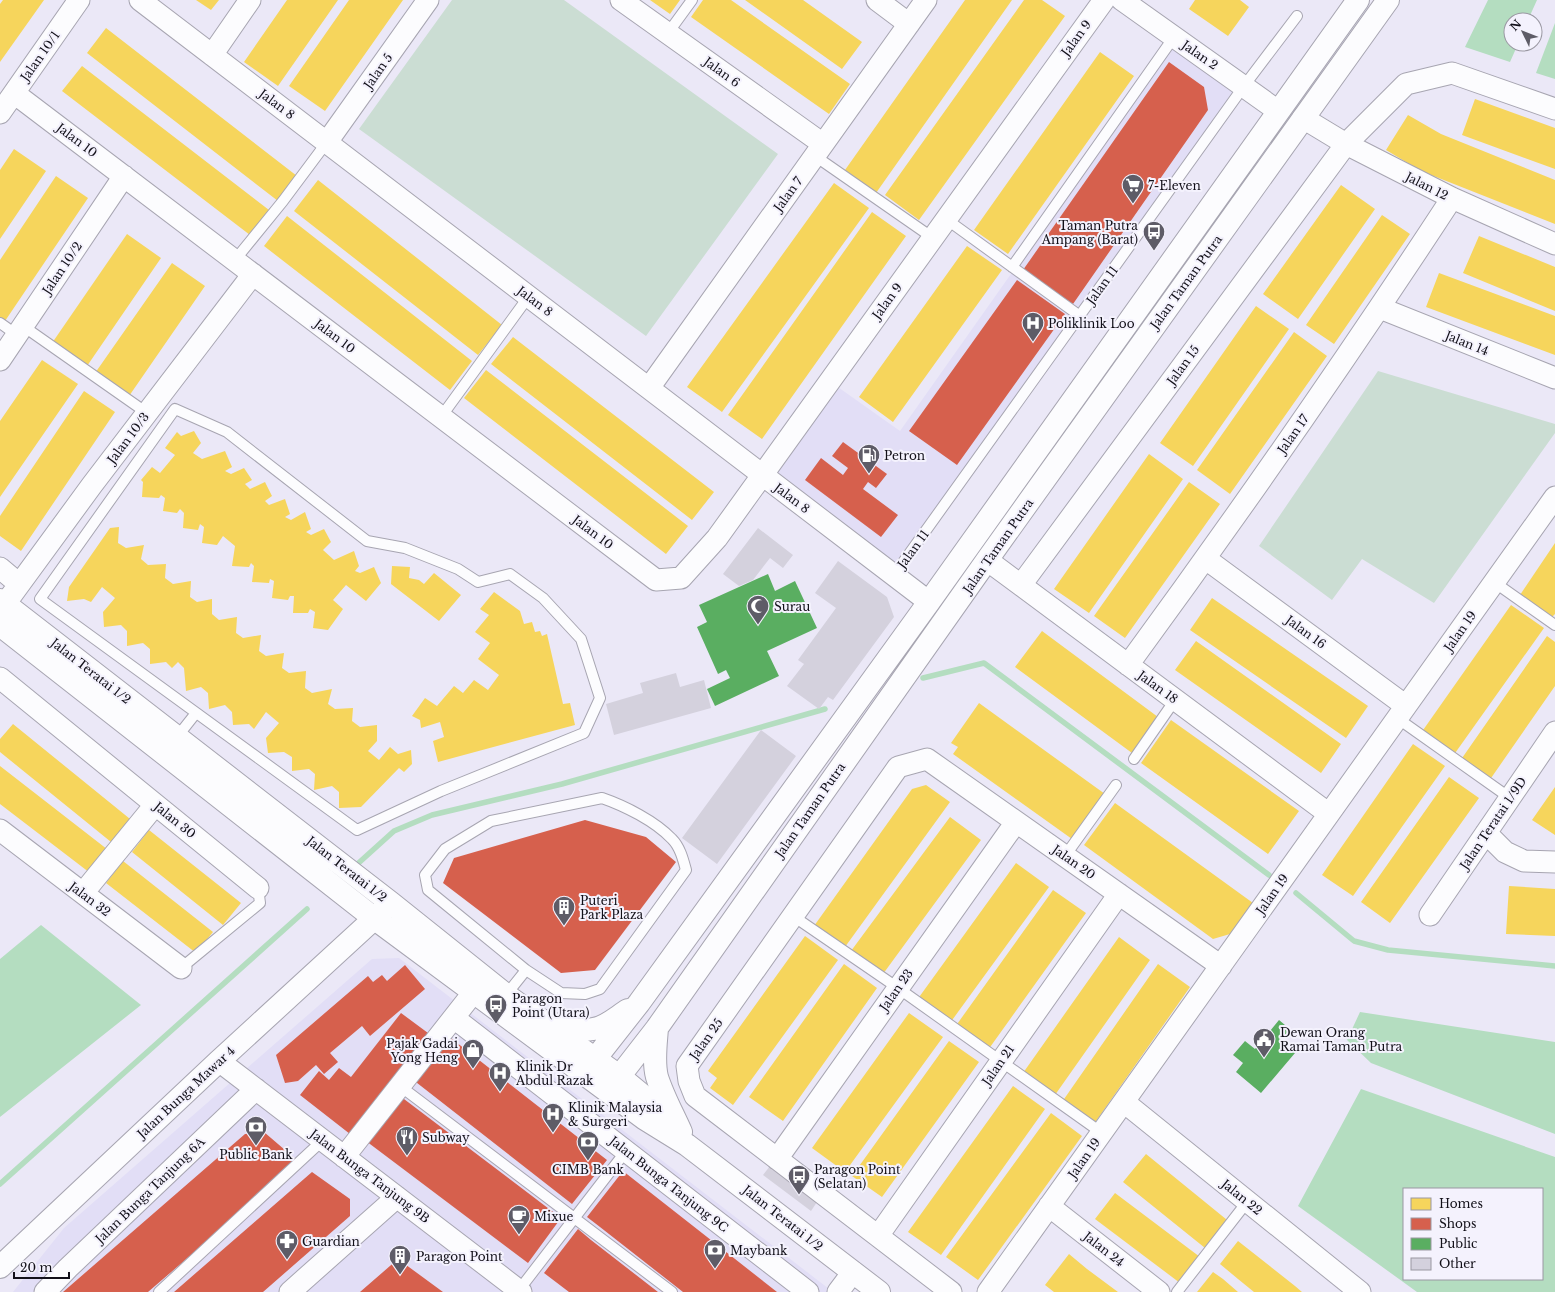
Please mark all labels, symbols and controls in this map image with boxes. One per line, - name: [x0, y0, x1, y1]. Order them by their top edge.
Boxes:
- north arrow: [1503, 12, 1543, 52]
- text: N: [1507, 16, 1525, 34]
- street label: Jalan 9: [1057, 17, 1094, 61]
- street label: Jalan 10/1: [16, 28, 63, 86]
- street label: Jalan 2: [1177, 36, 1221, 73]
- street label: Jalan 5: [359, 50, 396, 93]
- street label: Jalan 6: [699, 53, 743, 90]
- street label: Jalan 8: [255, 85, 298, 122]
- street label: Jalan 10: [52, 119, 100, 160]
- street label: Jalan 12: [1401, 168, 1451, 203]
- supermarket icon: 7-Eleven: [1120, 172, 1146, 205]
- street label: Jalan 7: [769, 173, 806, 216]
- place label: 7-Eleven: [1148, 178, 1201, 193]
- place label: Taman Putra Ampang (Barat): [1041, 218, 1138, 247]
- bus stop icon: Taman Putra Ampang (Barat): [1141, 219, 1167, 252]
- street label: Jalan Taman Putra: [1146, 232, 1225, 333]
- street label: Jalan 10/2: [38, 239, 85, 299]
- street label: Jalan 11: [1082, 263, 1121, 309]
- street label: Jalan 9: [868, 280, 905, 324]
- street label: Jalan 8: [513, 282, 556, 319]
- hospital icon: Poliklinik Loo: [1020, 310, 1046, 343]
- street label: Jalan 10: [310, 315, 358, 356]
- place label: Poliklinik Loo: [1048, 316, 1135, 331]
- street label: Jalan 14: [1441, 327, 1491, 358]
- street label: Jalan 15: [1162, 342, 1203, 389]
- street label: Jalan 10/3: [103, 409, 152, 468]
- street label: Jalan 17: [1273, 411, 1312, 458]
- fuel station icon: Petron: [856, 442, 882, 475]
- place label: Petron: [884, 448, 925, 463]
- street label: Jalan 8: [770, 479, 813, 516]
- street label: Jalan Taman Putra: [958, 495, 1037, 598]
- street label: Jalan 10: [568, 511, 616, 552]
- street label: Jalan 11: [893, 527, 932, 573]
- mosque icon: Surau: [745, 593, 771, 626]
- place label: Surau: [774, 599, 810, 614]
- street label: Jalan 19: [1439, 608, 1479, 656]
- street label: Jalan 16: [1281, 611, 1329, 652]
- street label: Jalan Teratai 1/2: [46, 634, 134, 707]
- street label: Jalan 18: [1133, 666, 1181, 707]
- street label: Jalan Taman Putra: [770, 759, 849, 862]
- street label: Jalan Teratai 1/9D: [1455, 774, 1530, 874]
- street label: Jalan 30: [150, 797, 199, 841]
- street label: Jalan Teratai 1/2: [302, 832, 390, 905]
- street label: Jalan 20: [1048, 841, 1098, 882]
- street label: Jalan 19: [1251, 871, 1291, 919]
- street label: Jalan 32: [65, 877, 114, 919]
- place label: Puteri Park Plaza: [580, 893, 644, 922]
- building icon: Puteri Park Plaza: [551, 894, 577, 927]
- street label: Jalan 23: [875, 966, 916, 1016]
- place label: Paragon Point (Utara): [512, 991, 589, 1020]
- bus stop icon: Paragon Point (Utara): [483, 992, 509, 1025]
- street label: Jalan 25: [685, 1015, 726, 1064]
- place label: Dewan Orang Ramai Taman Putra: [1280, 1025, 1403, 1054]
- public building icon: Dewan Orang Ramai Taman Putra: [1251, 1026, 1277, 1059]
- place label: Pajak Gadai Yong Heng: [386, 1036, 459, 1065]
- shop icon: Pajak Gadai Yong Heng: [460, 1037, 486, 1070]
- street label: Jalan 21: [978, 1042, 1017, 1090]
- street label: Jalan Bunga Mawar 4: [133, 1043, 238, 1142]
- place label: Klinik Dr Abdul Razak: [515, 1059, 594, 1088]
- hospital icon: Klinik Dr Abdul Razak: [487, 1060, 513, 1093]
- place label: Klinik Malaysia & Surgeri: [568, 1100, 662, 1129]
- hospital icon: Klinik Malaysia & Surgeri: [540, 1101, 566, 1134]
- bank icon: Public Bank: [243, 1114, 269, 1147]
- restaurant icon: Subway: [394, 1124, 420, 1157]
- street label: Jalan Bunga Tanjung 9B: [306, 1125, 433, 1226]
- bank icon: CIMB Bank: [575, 1129, 601, 1162]
- place label: Subway: [422, 1130, 470, 1145]
- street label: Jalan Bunga Tanjung 9C: [605, 1132, 731, 1235]
- street label: Jalan Bunga Tanjung 6A: [91, 1133, 208, 1248]
- street label: Jalan 19: [1063, 1135, 1103, 1183]
- place label: Public Bank: [219, 1147, 293, 1162]
- place label: CIMB Bank: [552, 1162, 625, 1177]
- place label: Paragon Point (Selatan): [814, 1162, 901, 1191]
- bus stop icon: Paragon Point (Selatan): [786, 1163, 812, 1196]
- street label: Jalan 22: [1217, 1175, 1265, 1218]
- street label: Jalan Teratai 1/2: [738, 1181, 826, 1254]
- legend: [1403, 1188, 1543, 1280]
- text: Homes: [1439, 1196, 1483, 1211]
- cafe icon: Mixue: [506, 1203, 532, 1236]
- place label: Mixue: [534, 1209, 574, 1224]
- text: Shops: [1439, 1216, 1476, 1231]
- street label: Jalan 24: [1079, 1227, 1127, 1270]
- pharmacy icon: Guardian: [274, 1228, 300, 1261]
- place label: Guardian: [302, 1234, 360, 1249]
- text: Public: [1439, 1236, 1478, 1251]
- bank icon: Maybank: [702, 1237, 728, 1270]
- building icon: Paragon Point: [387, 1243, 413, 1276]
- place label: Maybank: [730, 1243, 788, 1258]
- place label: Paragon Point: [416, 1249, 503, 1264]
- scale bar: [14, 1254, 69, 1280]
- text: Other: [1439, 1256, 1476, 1271]
- text: 20 m: [20, 1260, 52, 1275]

